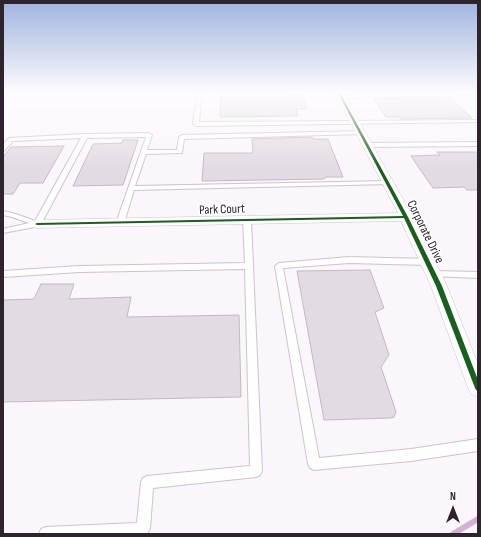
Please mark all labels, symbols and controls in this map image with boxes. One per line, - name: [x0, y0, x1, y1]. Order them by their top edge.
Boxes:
- street label: Corporate Drive: [403, 198, 447, 266]
- street label: Park Court: [199, 201, 245, 219]
- north arrow: [433, 489, 473, 529]
- text: N: [450, 490, 456, 503]

